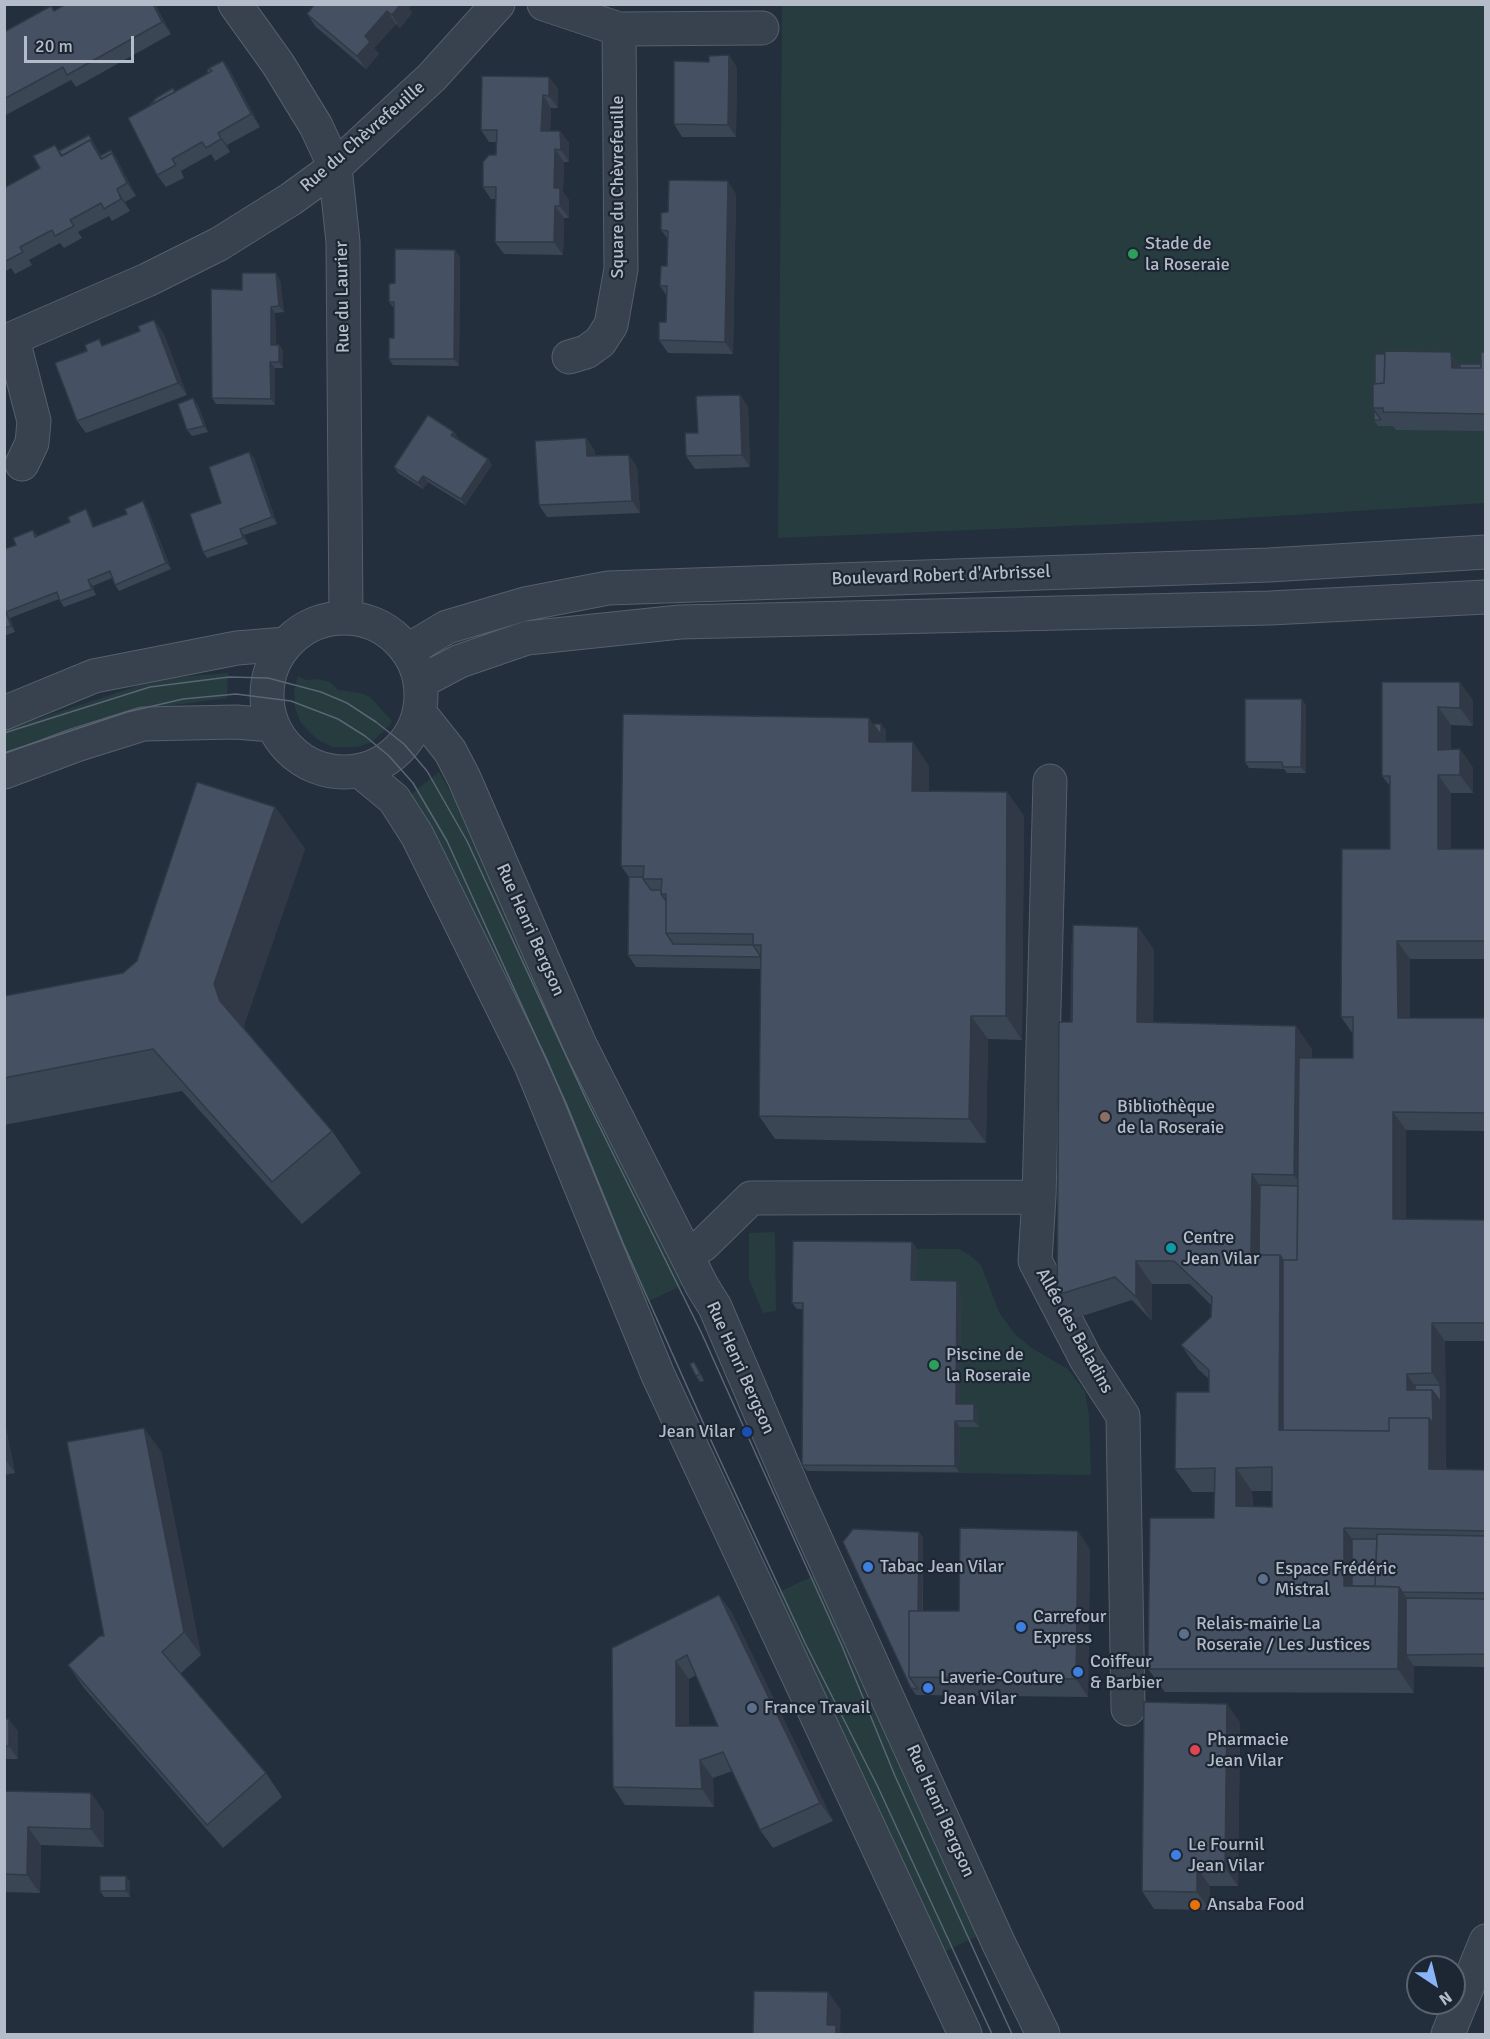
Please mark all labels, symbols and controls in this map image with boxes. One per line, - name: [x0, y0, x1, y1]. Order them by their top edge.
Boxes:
- scale bar: [27, 24, 136, 62]
- text: 20 m: [35, 35, 73, 57]
- street label: Rue du Chèvrefeuille: [296, 77, 430, 197]
- street label: Square du Chèvrefeuille: [607, 96, 629, 278]
- place label: Stade de la Roseraie: [1145, 233, 1230, 276]
- street label: Rue du Laurier: [331, 241, 355, 353]
- marker: Stade de la Roseraie: [1126, 247, 1140, 261]
- street label: Boulevard Robert d'Arbrissel: [831, 561, 1051, 591]
- street label: Rue Henri Bergson: [491, 860, 569, 1000]
- place label: Bibliothèque de la Roseraie: [1117, 1096, 1224, 1138]
- marker: Bibliothèque de la Roseraie: [1098, 1110, 1112, 1124]
- place label: Centre Jean Vilar: [1183, 1227, 1259, 1270]
- marker: Centre Jean Vilar: [1164, 1241, 1178, 1255]
- street label: Allée des Baladins: [1031, 1265, 1117, 1397]
- street label: Rue Henri Bergson: [701, 1298, 779, 1438]
- place label: Piscine de la Roseraie: [946, 1344, 1031, 1386]
- marker: Piscine de la Roseraie: [927, 1358, 941, 1372]
- place label: Jean Vilar: [659, 1421, 735, 1443]
- marker: Jean Vilar: [740, 1425, 754, 1439]
- place label: Tabac Jean Vilar: [880, 1556, 1004, 1578]
- place label: Espace Frédéric Mistral: [1275, 1558, 1396, 1600]
- marker: Tabac Jean Vilar: [861, 1560, 875, 1574]
- marker: Espace Frédéric Mistral: [1256, 1572, 1270, 1586]
- place label: Carrefour Express: [1033, 1606, 1106, 1648]
- place label: Relais-mairie La Roseraie / Les Justices: [1196, 1613, 1370, 1656]
- marker: Carrefour Express: [1014, 1620, 1028, 1634]
- marker: Relais-mairie La Roseraie / Les Justices: [1177, 1627, 1191, 1641]
- place label: Coiffeur & Barbier: [1090, 1651, 1162, 1694]
- marker: Coiffeur & Barbier: [1071, 1665, 1085, 1679]
- place label: Laverie-Couture Jean Vilar: [940, 1667, 1064, 1710]
- marker: Laverie-Couture Jean Vilar: [921, 1681, 935, 1695]
- place label: France Travail: [764, 1697, 871, 1719]
- marker: France Travail: [745, 1701, 759, 1715]
- place label: Pharmacie Jean Vilar: [1207, 1729, 1289, 1772]
- street label: Rue Henri Bergson: [901, 1741, 979, 1881]
- marker: Pharmacie Jean Vilar: [1188, 1743, 1202, 1757]
- place label: Le Fournil Jean Vilar: [1188, 1834, 1265, 1876]
- marker: Le Fournil Jean Vilar: [1169, 1848, 1183, 1862]
- place label: Ansaba Food: [1207, 1894, 1305, 1916]
- marker: Ansaba Food: [1188, 1898, 1202, 1912]
- north arrow: [1406, 1955, 1466, 2015]
- text: N: [1435, 1987, 1455, 2009]

